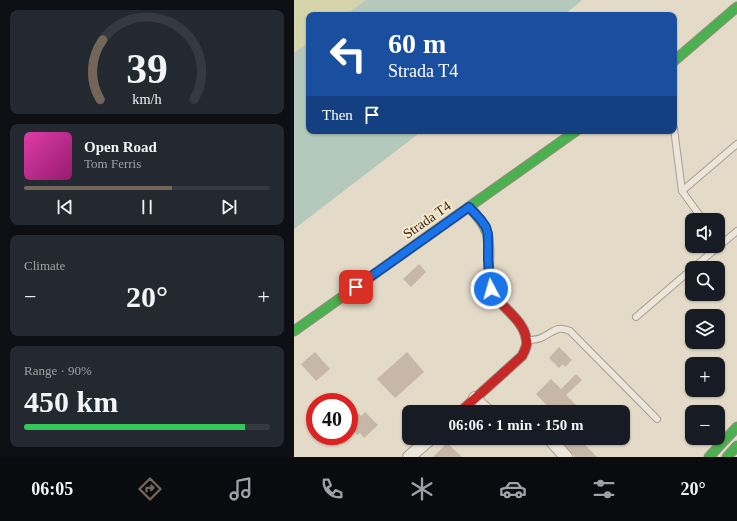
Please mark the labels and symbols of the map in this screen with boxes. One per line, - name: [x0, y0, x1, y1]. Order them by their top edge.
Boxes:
- street label: Strada T4: [400, 198, 454, 242]
- position arrow: [470, 268, 512, 310]
- pin: [339, 270, 373, 304]
- speed limit sign: 40: [306, 393, 358, 445]

